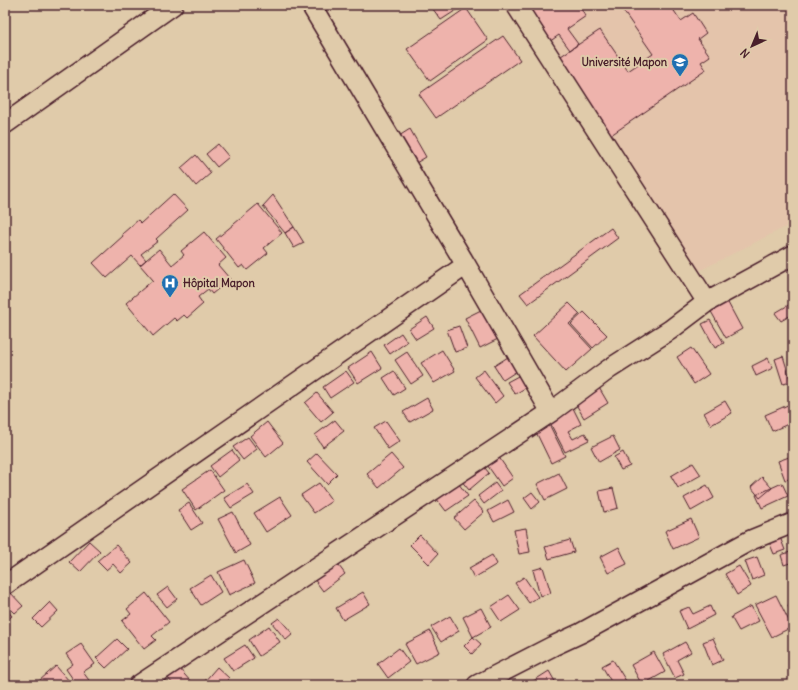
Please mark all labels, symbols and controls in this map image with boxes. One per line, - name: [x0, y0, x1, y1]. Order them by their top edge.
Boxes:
- north arrow: [732, 26, 772, 66]
- text: N: [737, 46, 753, 61]
- school or university icon: Université Mapon: [670, 52, 690, 77]
- place label: Université Mapon: [581, 55, 668, 70]
- hospital icon: Hôpital Mapon: [160, 273, 180, 298]
- place label: Hôpital Mapon: [183, 276, 255, 291]

